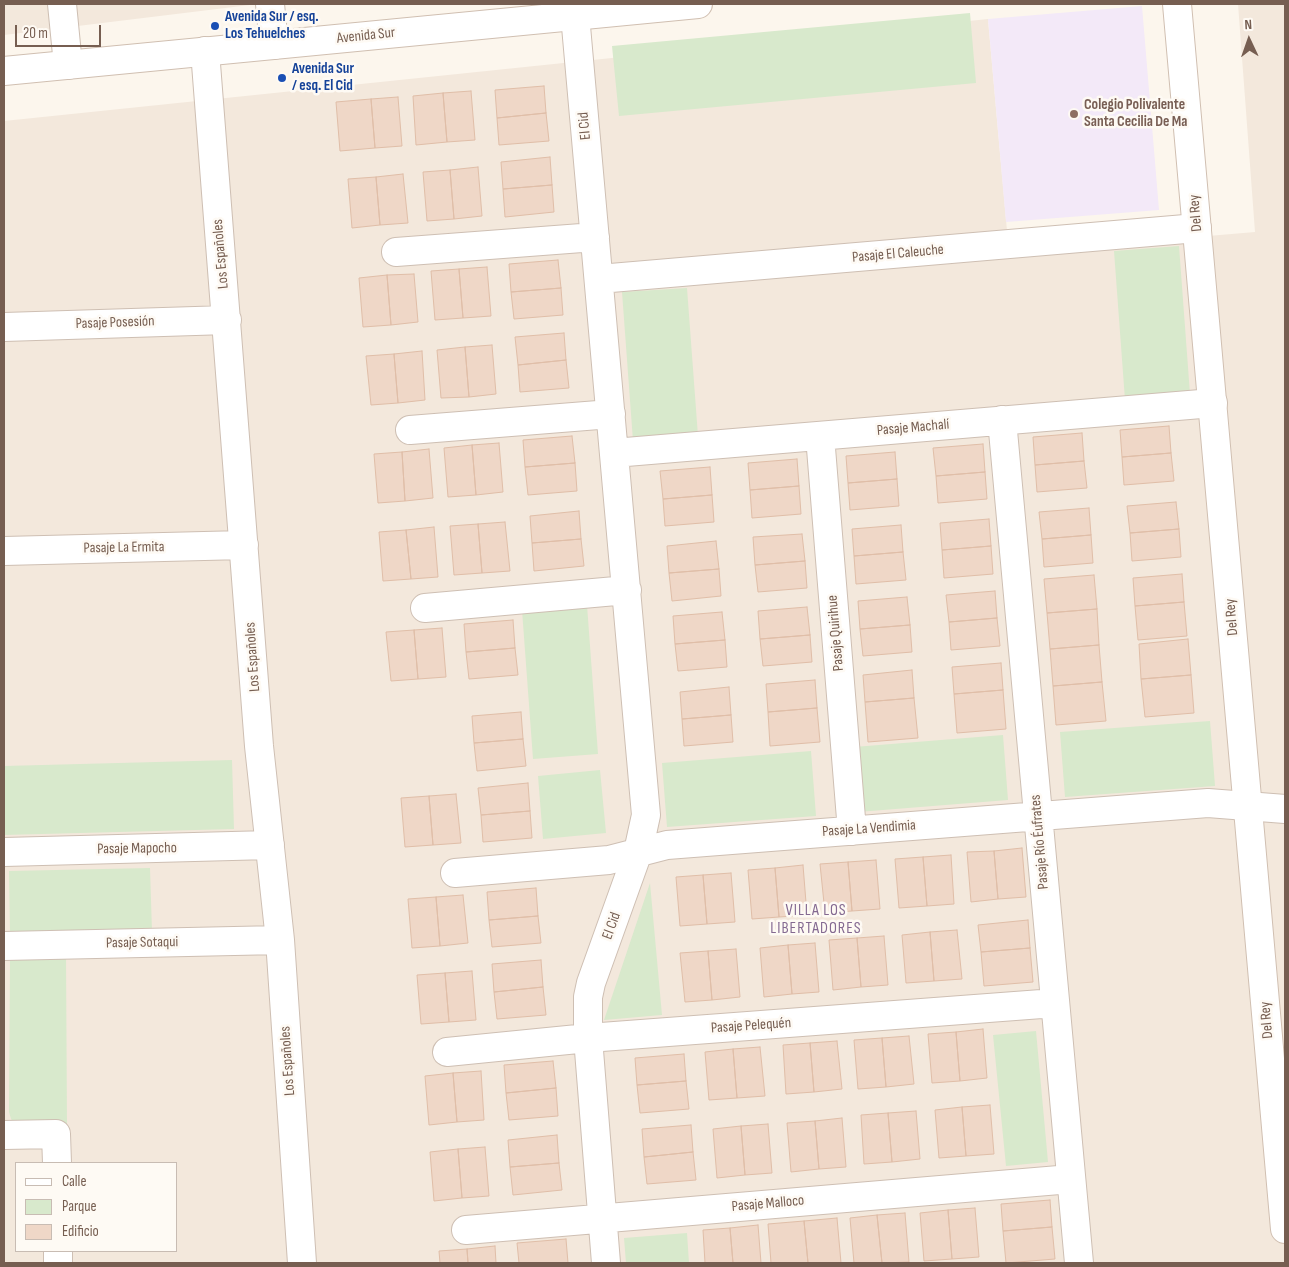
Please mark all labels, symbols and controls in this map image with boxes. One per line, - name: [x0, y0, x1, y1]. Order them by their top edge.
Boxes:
- place label: Avenida Sur / esq. Los Tehuelches: [225, 8, 319, 43]
- scale bar: [18, 15, 104, 47]
- north arrow: [1224, 15, 1274, 65]
- text: N: [1244, 16, 1252, 33]
- marker: Avenida Sur / esq. Los Tehuelches: [209, 20, 221, 32]
- text: 20 m: [23, 24, 48, 43]
- street label: Avenida Sur: [336, 24, 396, 48]
- place label: Avenida Sur / esq. El Cid: [292, 60, 354, 95]
- marker: Avenida Sur / esq. El Cid: [276, 72, 288, 84]
- place label: Colegio Polivalente Santa Cecilia De Ma: [1084, 96, 1187, 131]
- marker: Colegio Polivalente Santa Cecilia De Ma: [1068, 108, 1080, 120]
- street label: El Cid: [575, 111, 595, 141]
- street label: Del Rey: [1185, 194, 1207, 232]
- street label: Los Españoles: [209, 218, 233, 290]
- street label: Pasaje El Caleuche: [851, 241, 945, 267]
- street label: Pasaje Posesión: [75, 313, 155, 333]
- street label: Pasaje Machalí: [876, 416, 950, 440]
- street label: Pasaje La Ermita: [83, 538, 165, 558]
- street label: Pasaje Quirihue: [824, 594, 848, 672]
- street label: Del Rey: [1221, 598, 1243, 636]
- street label: Los Españoles: [242, 622, 264, 692]
- street label: Pasaje Río Éufrates: [1027, 794, 1053, 890]
- street label: Pasaje La Vendimia: [822, 817, 916, 841]
- street label: Pasaje Mapocho: [97, 839, 177, 859]
- district label: VILLA LOS LIBERTADORES: [769, 901, 863, 939]
- street label: El Cid: [599, 910, 625, 942]
- street label: Pasaje Sotaqui: [106, 933, 178, 953]
- street label: Del Rey: [1256, 1001, 1278, 1039]
- street label: Pasaje Pelequén: [710, 1014, 792, 1038]
- street label: Los Españoles: [277, 1026, 299, 1096]
- legend: [15, 1162, 178, 1252]
- text: Calle: [62, 1172, 86, 1191]
- street label: Pasaje Malloco: [731, 1192, 805, 1216]
- text: Parque: [62, 1197, 97, 1216]
- text: Edificio: [62, 1222, 99, 1241]

